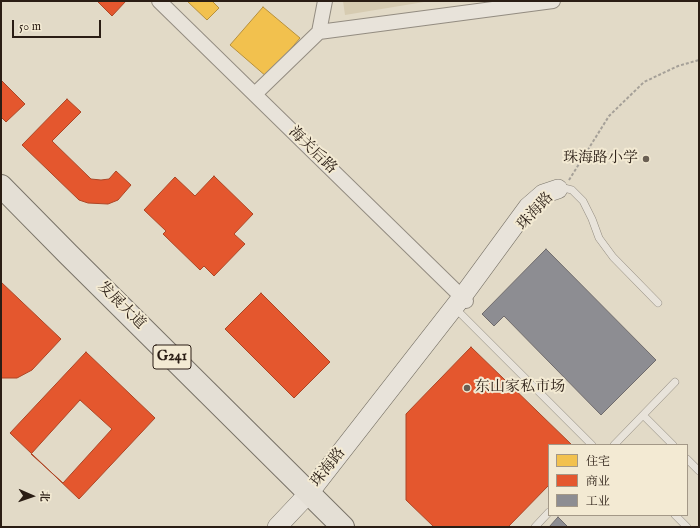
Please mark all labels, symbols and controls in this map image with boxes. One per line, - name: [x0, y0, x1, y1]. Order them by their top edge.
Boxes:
- scale bar: [14, 12, 103, 38]
- text: 50 m: [19, 19, 41, 34]
- street label: 海关后路: [284, 124, 340, 178]
- place label: 珠海路小学: [563, 150, 638, 168]
- marker: 珠海路小学: [641, 154, 651, 164]
- street label: 珠海路: [514, 189, 558, 235]
- street label: 发展大道: [93, 278, 149, 334]
- road number: G241: [153, 345, 191, 369]
- place label: 东山家私市场: [475, 379, 565, 397]
- marker: 东山家私市场: [462, 383, 472, 393]
- legend: [548, 444, 688, 516]
- street label: 珠海路: [308, 445, 350, 491]
- text: 住宅: [586, 454, 610, 469]
- text: 商业: [586, 474, 610, 489]
- north arrow: [12, 476, 52, 516]
- text: 北: [37, 491, 51, 502]
- text: 工业: [586, 494, 610, 509]

